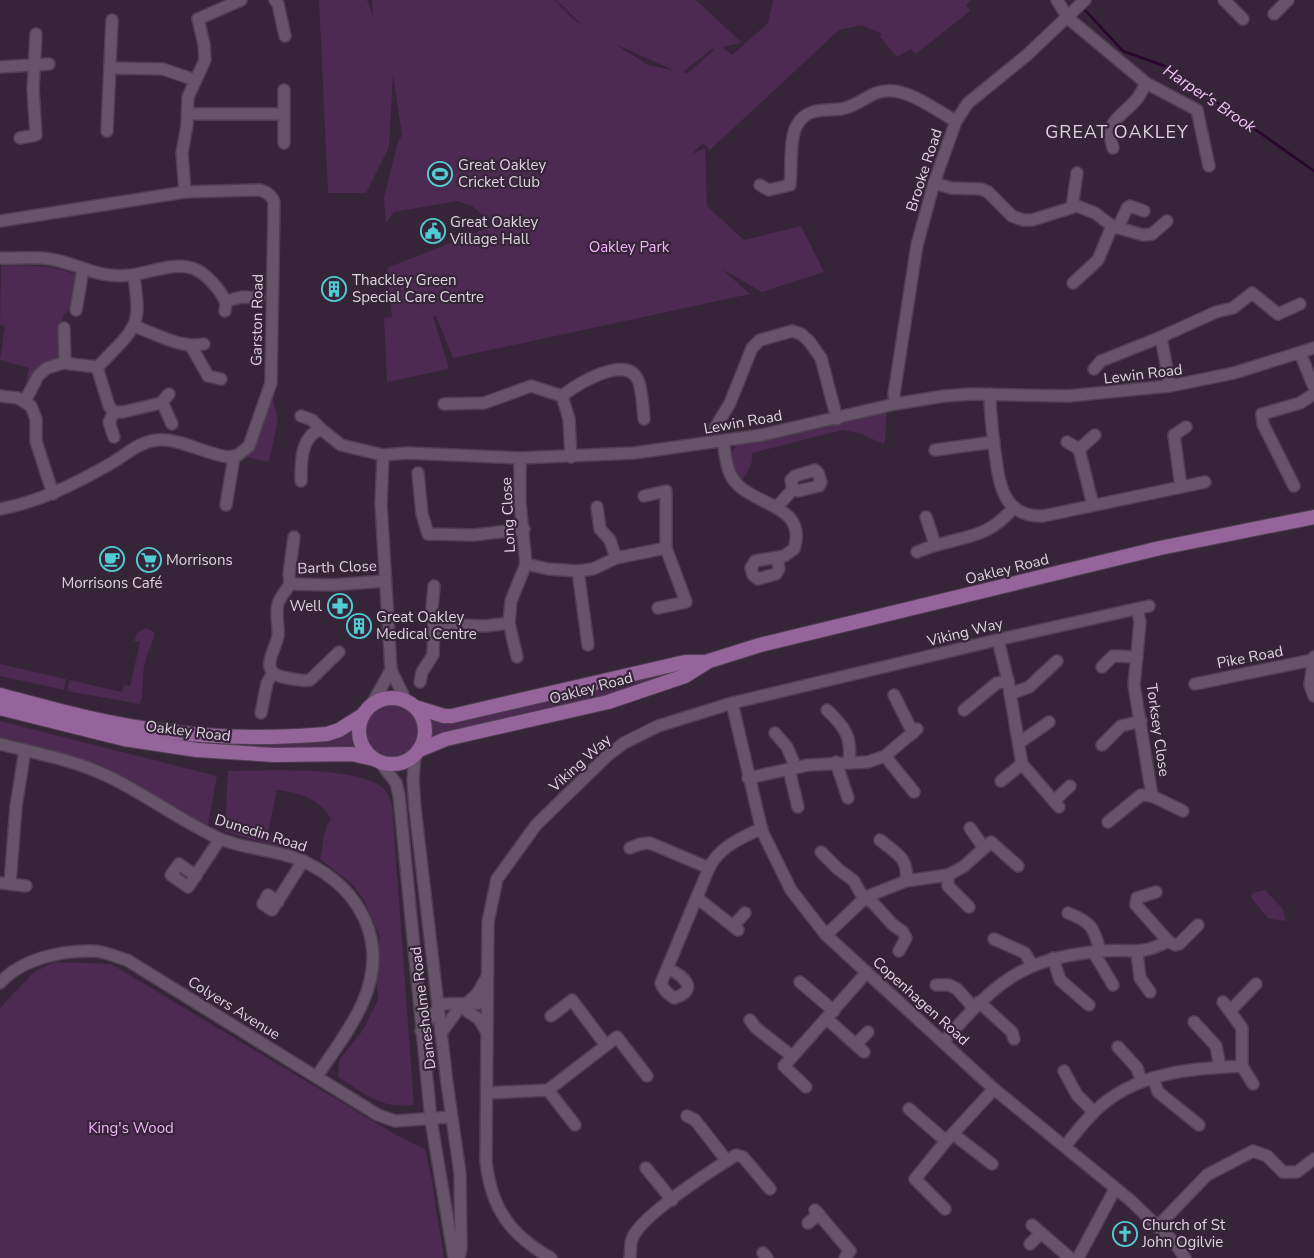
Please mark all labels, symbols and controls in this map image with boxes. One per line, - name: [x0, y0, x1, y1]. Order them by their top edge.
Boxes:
- water label: Harper's Brook: [1159, 60, 1261, 139]
- district label: GREAT OAKLEY: [1045, 120, 1189, 144]
- street label: Brooke Road: [901, 126, 947, 214]
- place label: Great Oakley Cricket Club: [458, 155, 546, 192]
- sports icon: Great Oakley Cricket Club: [427, 161, 453, 187]
- place label: Great Oakley Village Hall: [449, 212, 538, 249]
- public building icon: Great Oakley Village Hall: [420, 218, 446, 244]
- park label: Oakley Park: [589, 237, 670, 257]
- place label: Thackley Green Special Care Centre: [352, 270, 484, 307]
- street label: Garston Road: [246, 274, 268, 366]
- building icon: Thackley Green Special Care Centre: [321, 276, 347, 302]
- street label: Lewin Road: [1102, 359, 1184, 389]
- street label: Lewin Road: [702, 405, 784, 439]
- street label: Long Close: [496, 477, 520, 553]
- cafe icon: Morrisons Café: [99, 546, 125, 572]
- supermarket icon: Morrisons: [136, 547, 162, 573]
- street label: Oakley Road: [963, 549, 1051, 589]
- place label: Morrisons: [166, 550, 233, 570]
- street label: Barth Close: [297, 556, 377, 578]
- place label: Morrisons Café: [61, 573, 163, 593]
- pharmacy icon: Well: [327, 593, 353, 619]
- place label: Well: [290, 596, 323, 616]
- place label: Great Oakley Medical Centre: [376, 607, 477, 644]
- building icon: Great Oakley Medical Centre: [346, 613, 372, 639]
- street label: Viking Way: [924, 613, 1005, 651]
- street label: Pike Road: [1215, 641, 1285, 673]
- street label: Oakley Road: [547, 667, 635, 709]
- street label: Torksey Close: [1142, 682, 1174, 778]
- street label: Oakley Road: [144, 716, 232, 746]
- street label: Viking Way: [544, 730, 616, 797]
- street label: Dunedin Road: [212, 809, 310, 857]
- street label: Danesholme Road: [406, 945, 440, 1071]
- street label: Copenhagen Road: [868, 952, 974, 1050]
- street label: Colyers Avenue: [184, 972, 284, 1044]
- park label: King's Wood: [88, 1118, 174, 1138]
- place label: Church of St John Ogilvie: [1141, 1215, 1226, 1252]
- church icon: Church of St John Ogilvie: [1112, 1221, 1138, 1247]

